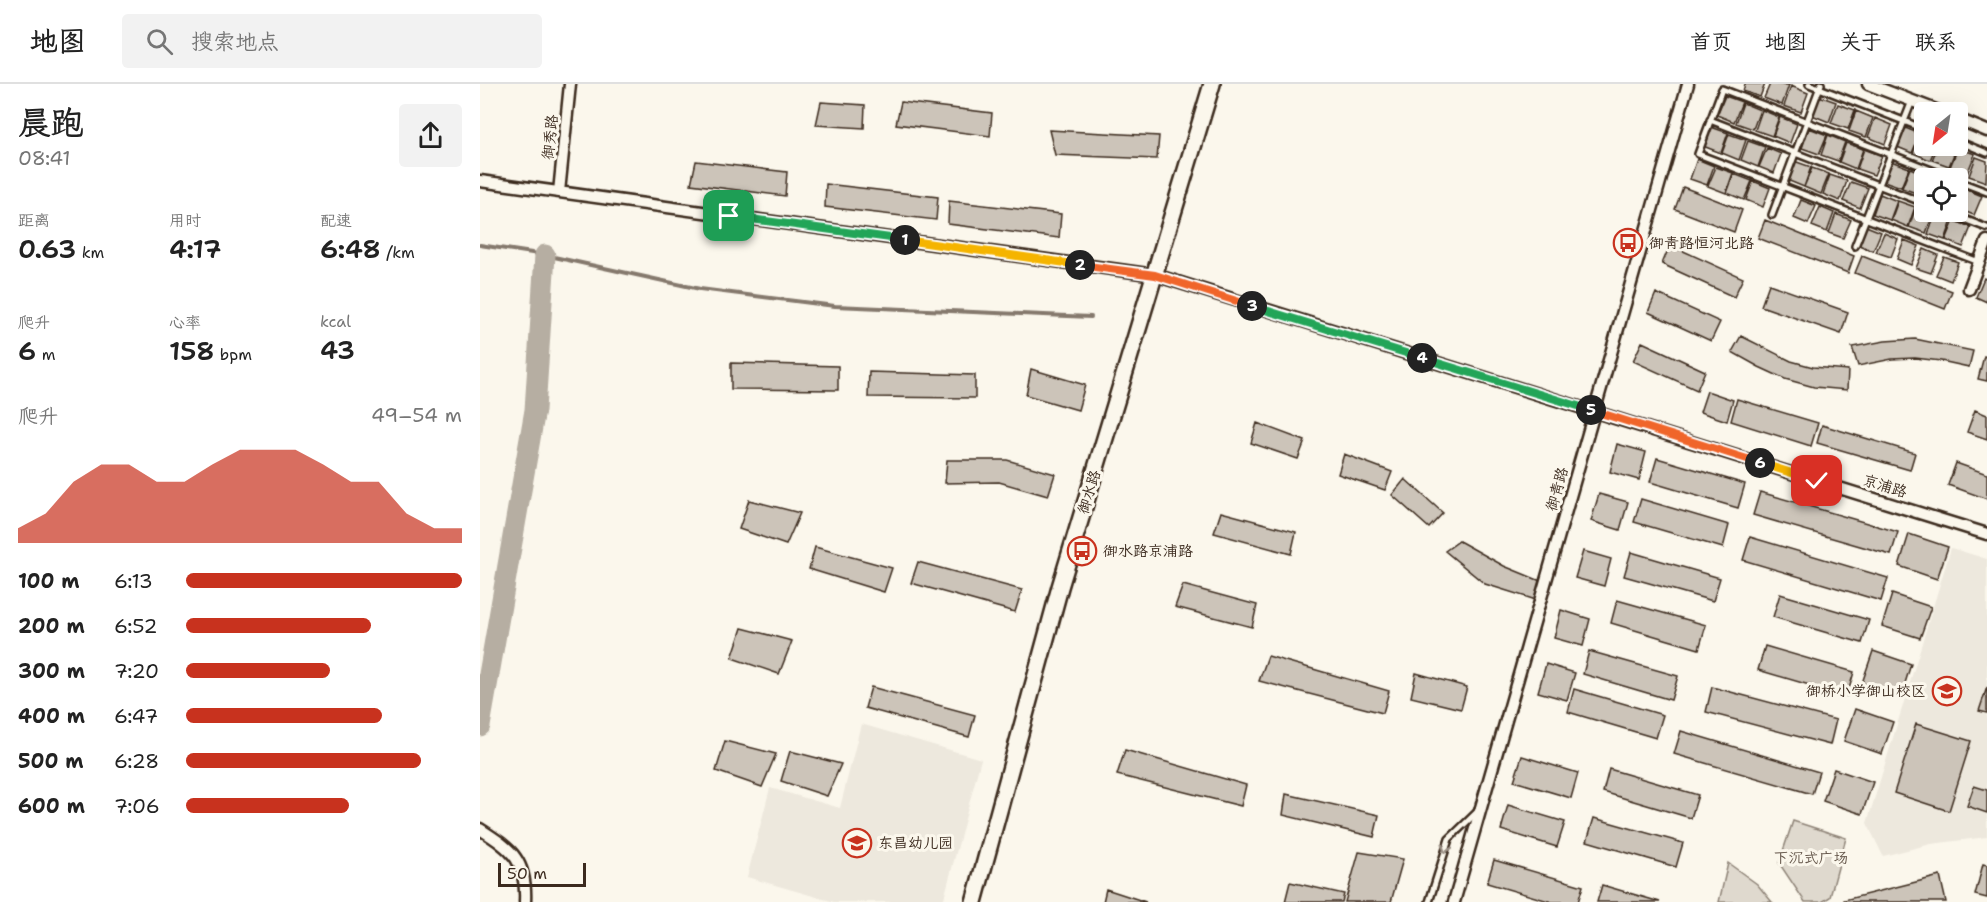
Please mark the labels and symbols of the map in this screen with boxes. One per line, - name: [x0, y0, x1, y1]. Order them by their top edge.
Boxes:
- north arrow: [1914, 102, 1968, 156]
- street label: 御秀路: [538, 114, 562, 160]
- pin: [703, 190, 754, 241]
- pin: 1: [890, 225, 920, 255]
- bus stop icon: 御青路恒河北路: [1612, 227, 1644, 259]
- place label: 御青路恒河北路: [1649, 233, 1754, 253]
- pin: 2: [1065, 250, 1095, 280]
- pin: 3: [1237, 291, 1267, 321]
- pin: 4: [1407, 343, 1437, 373]
- pin: 5: [1576, 395, 1606, 425]
- pin: 6: [1745, 448, 1775, 478]
- pin: [1791, 455, 1842, 506]
- street label: 御青路: [1541, 465, 1573, 513]
- street label: 御水路: [1073, 468, 1105, 516]
- street label: 京浦路: [1861, 470, 1909, 502]
- bus stop icon: 御水路京浦路: [1066, 535, 1098, 567]
- place label: 御水路京浦路: [1103, 541, 1193, 561]
- school or university icon: 御桥小学御山校区: [1931, 675, 1963, 707]
- place label: 御桥小学御山校区: [1806, 681, 1926, 701]
- school or university icon: 东昌幼儿园: [841, 827, 873, 859]
- place label: 东昌幼儿园: [878, 833, 953, 853]
- one-way arrow: [1441, 843, 1453, 854]
- park label: 下沉式广场: [1773, 848, 1849, 868]
- scale bar: [498, 860, 586, 888]

